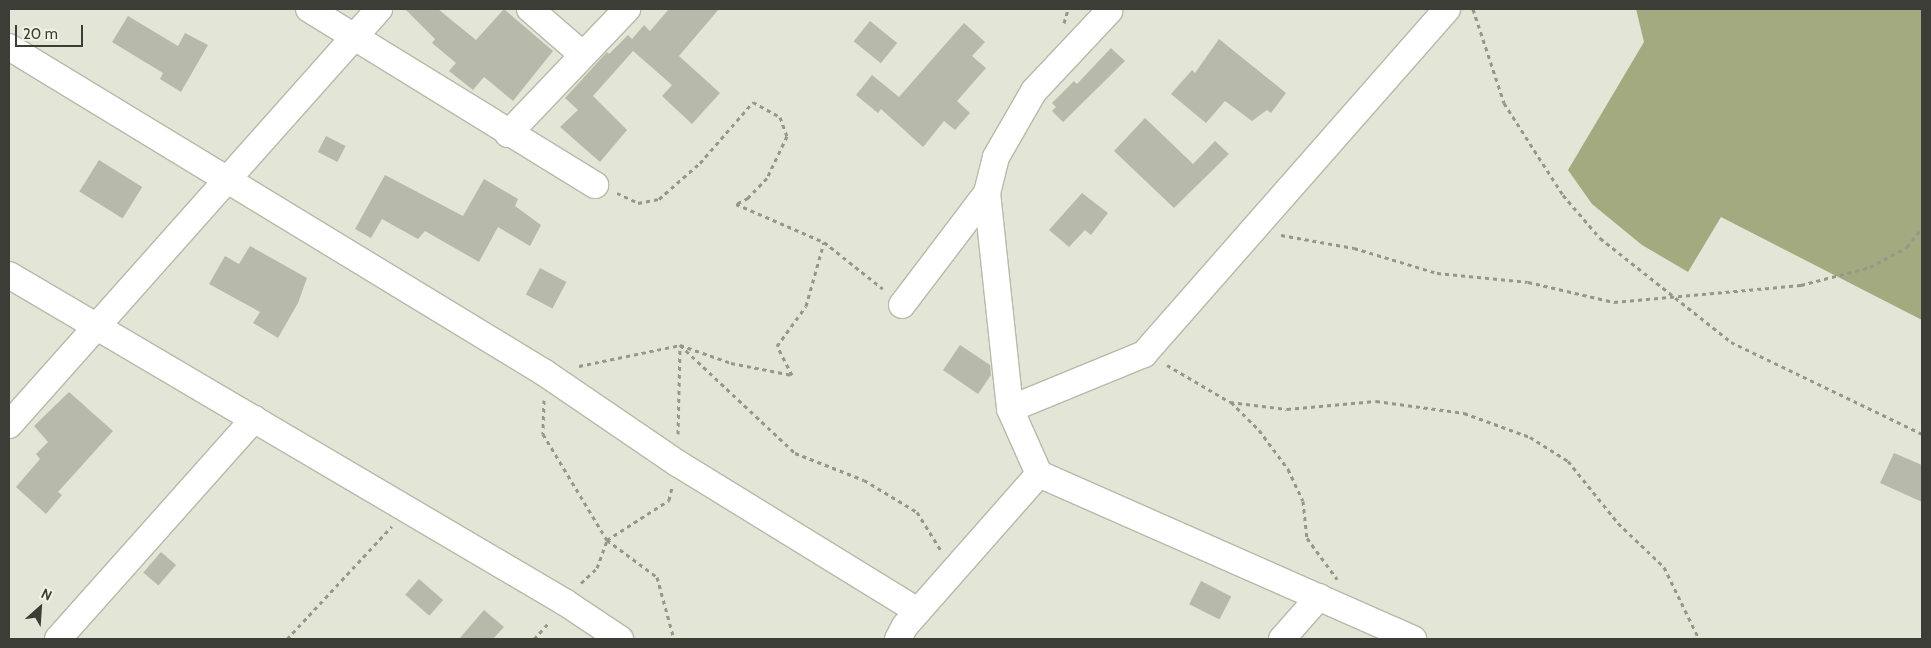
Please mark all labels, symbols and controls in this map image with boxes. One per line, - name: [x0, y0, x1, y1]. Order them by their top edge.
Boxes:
- scale bar: [18, 15, 85, 47]
- text: 20 m: [23, 25, 58, 43]
- north arrow: [15, 583, 65, 633]
- text: N: [38, 584, 55, 605]

